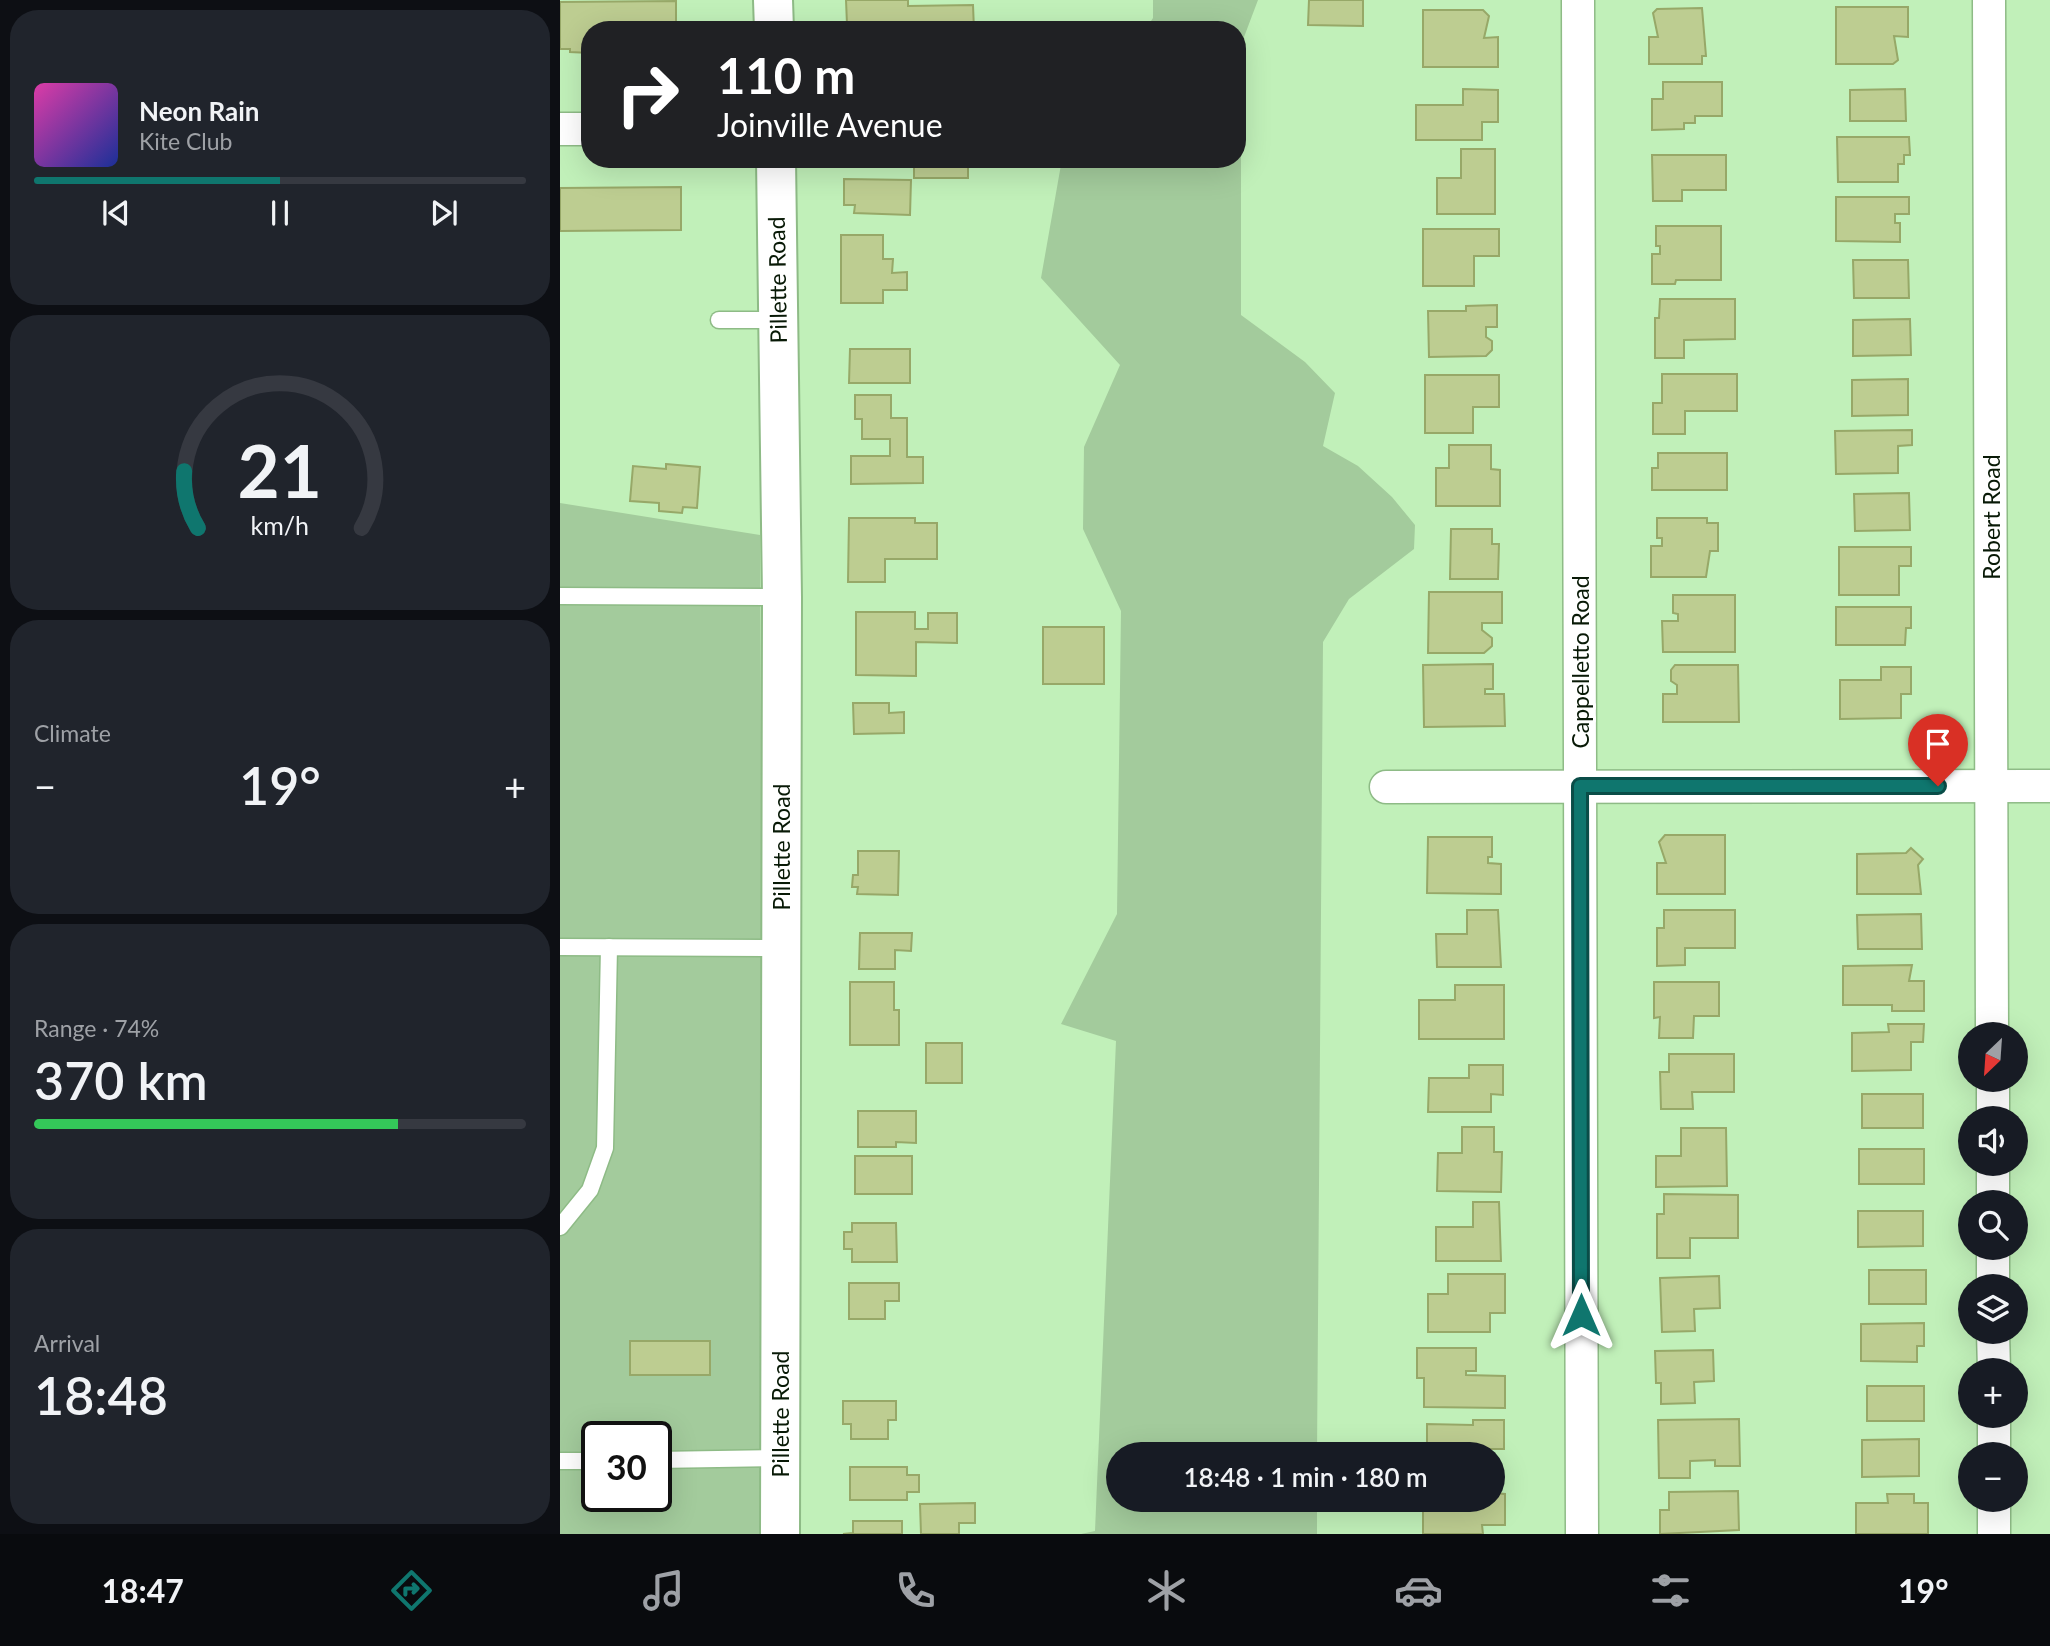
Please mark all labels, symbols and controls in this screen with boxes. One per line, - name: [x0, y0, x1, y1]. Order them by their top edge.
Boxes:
- text: 110 m: [717, 46, 855, 104]
- icon: right: [602, 49, 693, 140]
- text: Neon Rain: [139, 95, 259, 127]
- text: Joinville Avenue: [717, 105, 943, 144]
- text: Kite Club: [139, 127, 232, 155]
- icon: previous: [97, 194, 135, 232]
- icon: pause: [261, 194, 299, 232]
- icon: next: [425, 194, 463, 232]
- street label: Pillette Road: [762, 216, 792, 344]
- text: 21: [238, 427, 322, 515]
- street label: Robert Road: [1977, 454, 2005, 580]
- text: km/h: [251, 510, 309, 540]
- street label: Cappelletto Road: [1566, 575, 1594, 749]
- pin: [1908, 714, 1968, 786]
- text: Climate: [34, 719, 111, 747]
- icon: arrive: [1919, 725, 1957, 763]
- text: 19°: [239, 754, 321, 816]
- text: −: [34, 763, 56, 809]
- text: +: [504, 763, 526, 809]
- street label: Pillette Road: [767, 784, 795, 910]
- text: Range · 74%: [34, 1014, 159, 1042]
- north arrow: [1958, 1022, 2028, 1092]
- map controls: [1958, 1022, 2028, 1512]
- text: 370 km: [34, 1049, 208, 1111]
- button: sound: [1958, 1106, 2028, 1176]
- button: search: [1958, 1190, 2028, 1260]
- button: layers: [1958, 1274, 2028, 1344]
- position arrow: [1544, 1278, 1618, 1352]
- text: Arrival: [34, 1329, 100, 1357]
- street label: Pillette Road: [766, 1351, 794, 1477]
- button: +: [1958, 1358, 2028, 1428]
- text: 18:48: [34, 1364, 168, 1426]
- speed limit sign: 30: [581, 1421, 672, 1512]
- button: −: [1958, 1442, 2028, 1512]
- text: 18:48 · 1 min · 180 m: [1183, 1461, 1428, 1493]
- icon: directions: [387, 1566, 436, 1615]
- icon: music: [639, 1566, 688, 1615]
- icon: phone: [891, 1566, 940, 1615]
- icon: climate: [1142, 1566, 1191, 1615]
- icon: car: [1394, 1566, 1443, 1615]
- icon: filters: [1646, 1566, 1695, 1615]
- text: 18:47: [101, 1571, 184, 1610]
- text: 19°: [1898, 1571, 1948, 1610]

